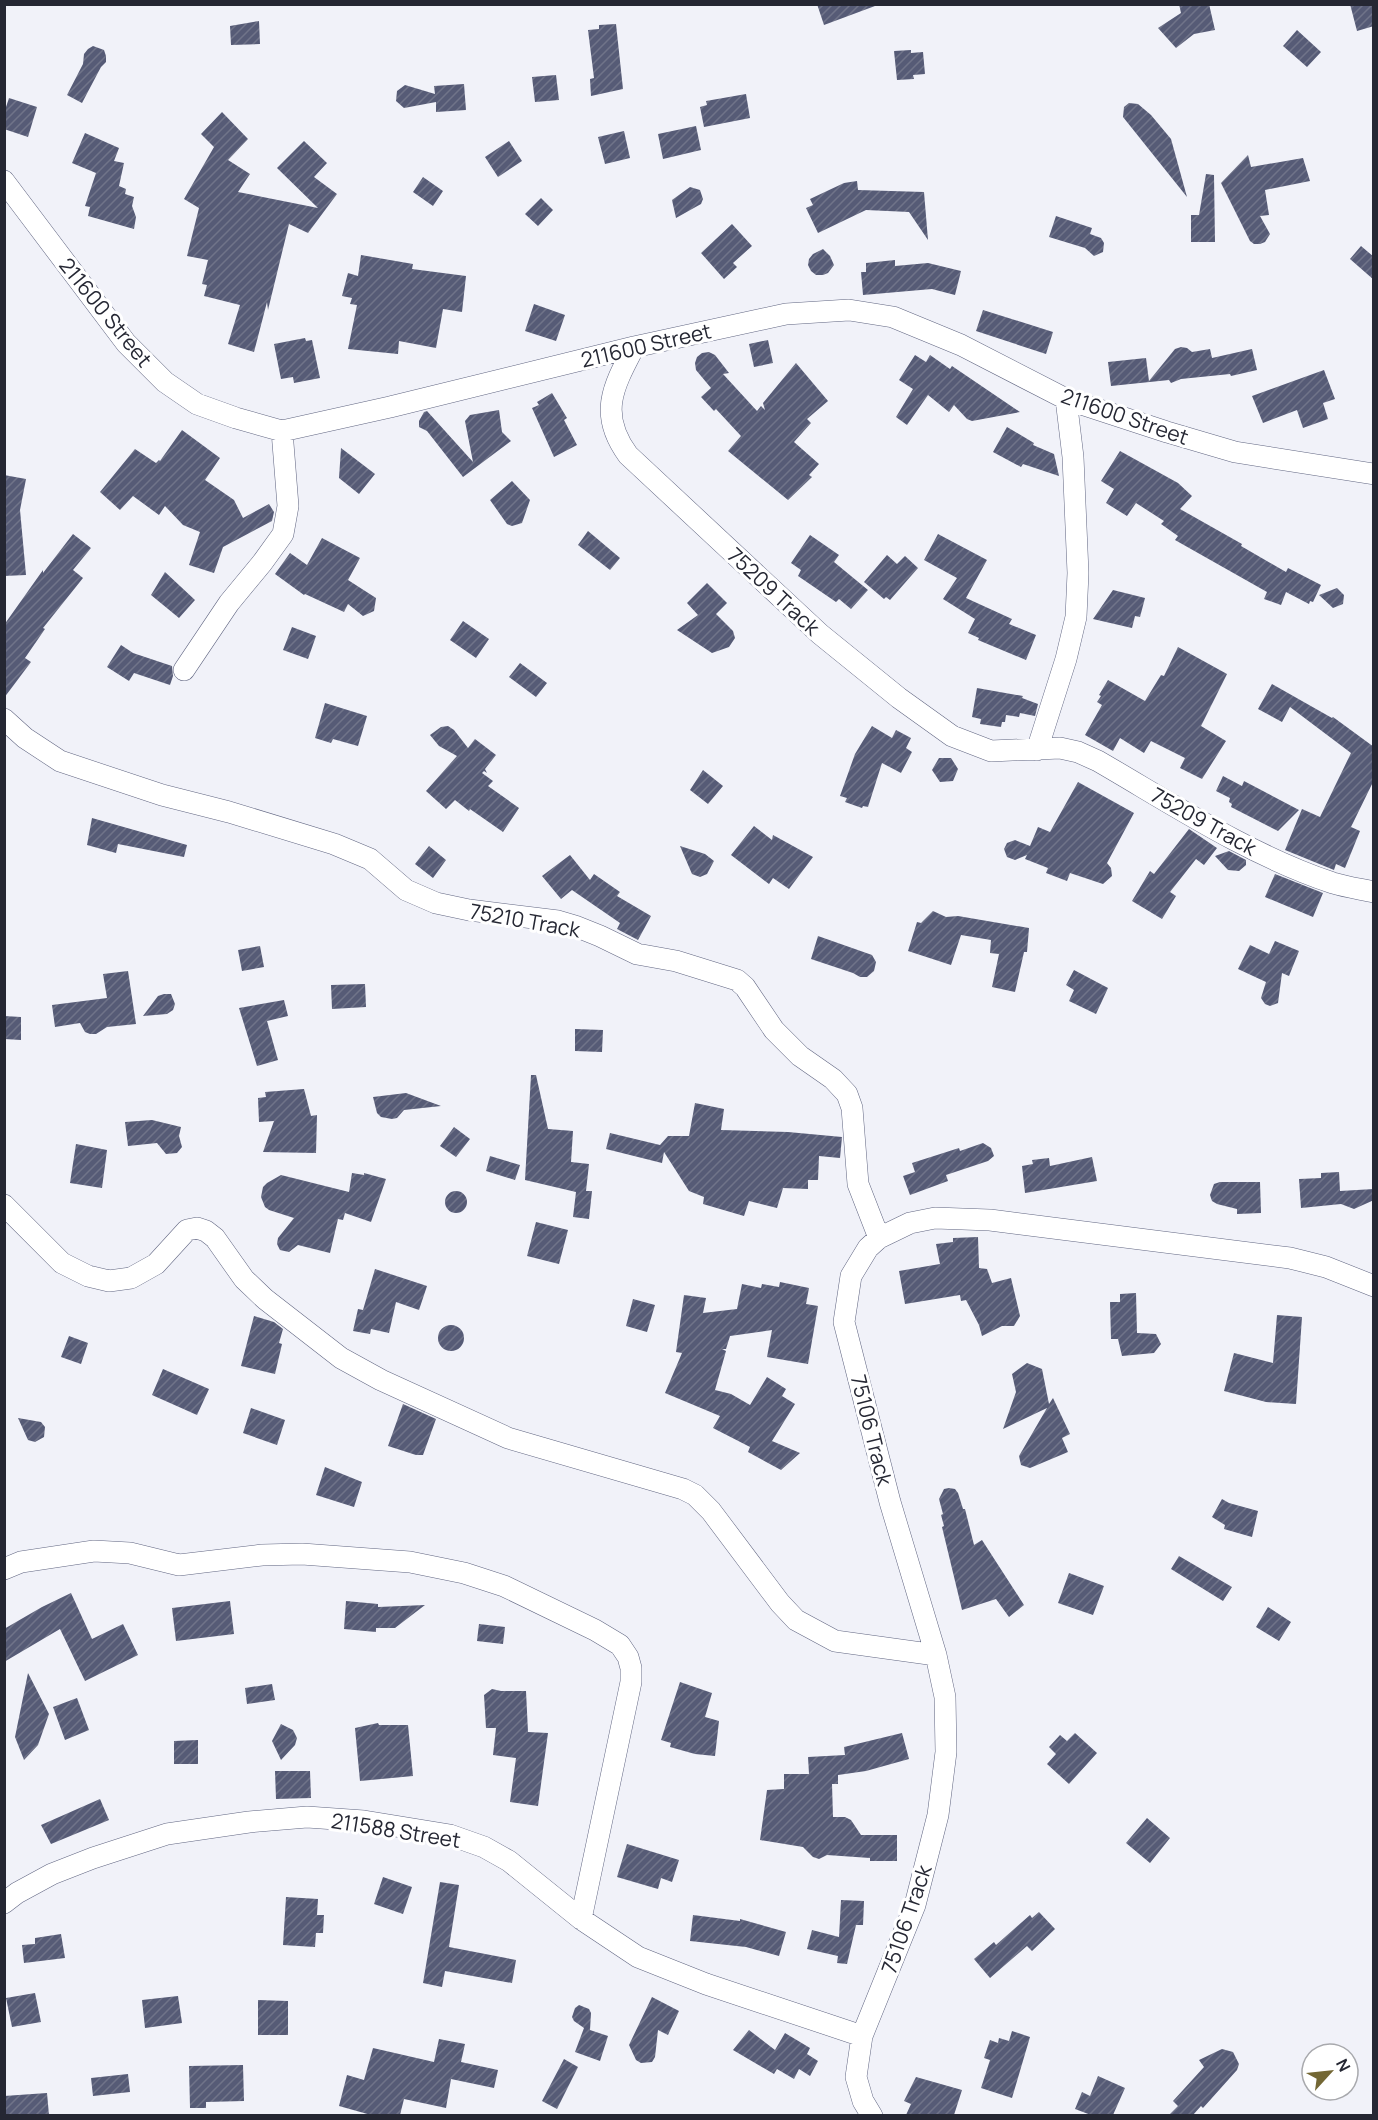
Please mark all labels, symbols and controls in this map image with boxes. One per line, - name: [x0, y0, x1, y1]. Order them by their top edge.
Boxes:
- street label: 211600 Street: [53, 252, 159, 372]
- street label: 211600 Street: [578, 316, 714, 374]
- street label: 211600 Street: [1058, 381, 1192, 451]
- street label: 75209 Track: [722, 541, 827, 641]
- street label: 75209 Track: [1146, 781, 1262, 862]
- street label: 75210 Track: [468, 897, 583, 944]
- street label: 75106 Track: [845, 1372, 899, 1489]
- street label: 211588 Street: [329, 1806, 463, 1854]
- street label: 75106 Track: [874, 1860, 938, 1977]
- north arrow: [1300, 2042, 1360, 2102]
- text: N: [1331, 2055, 1356, 2075]

